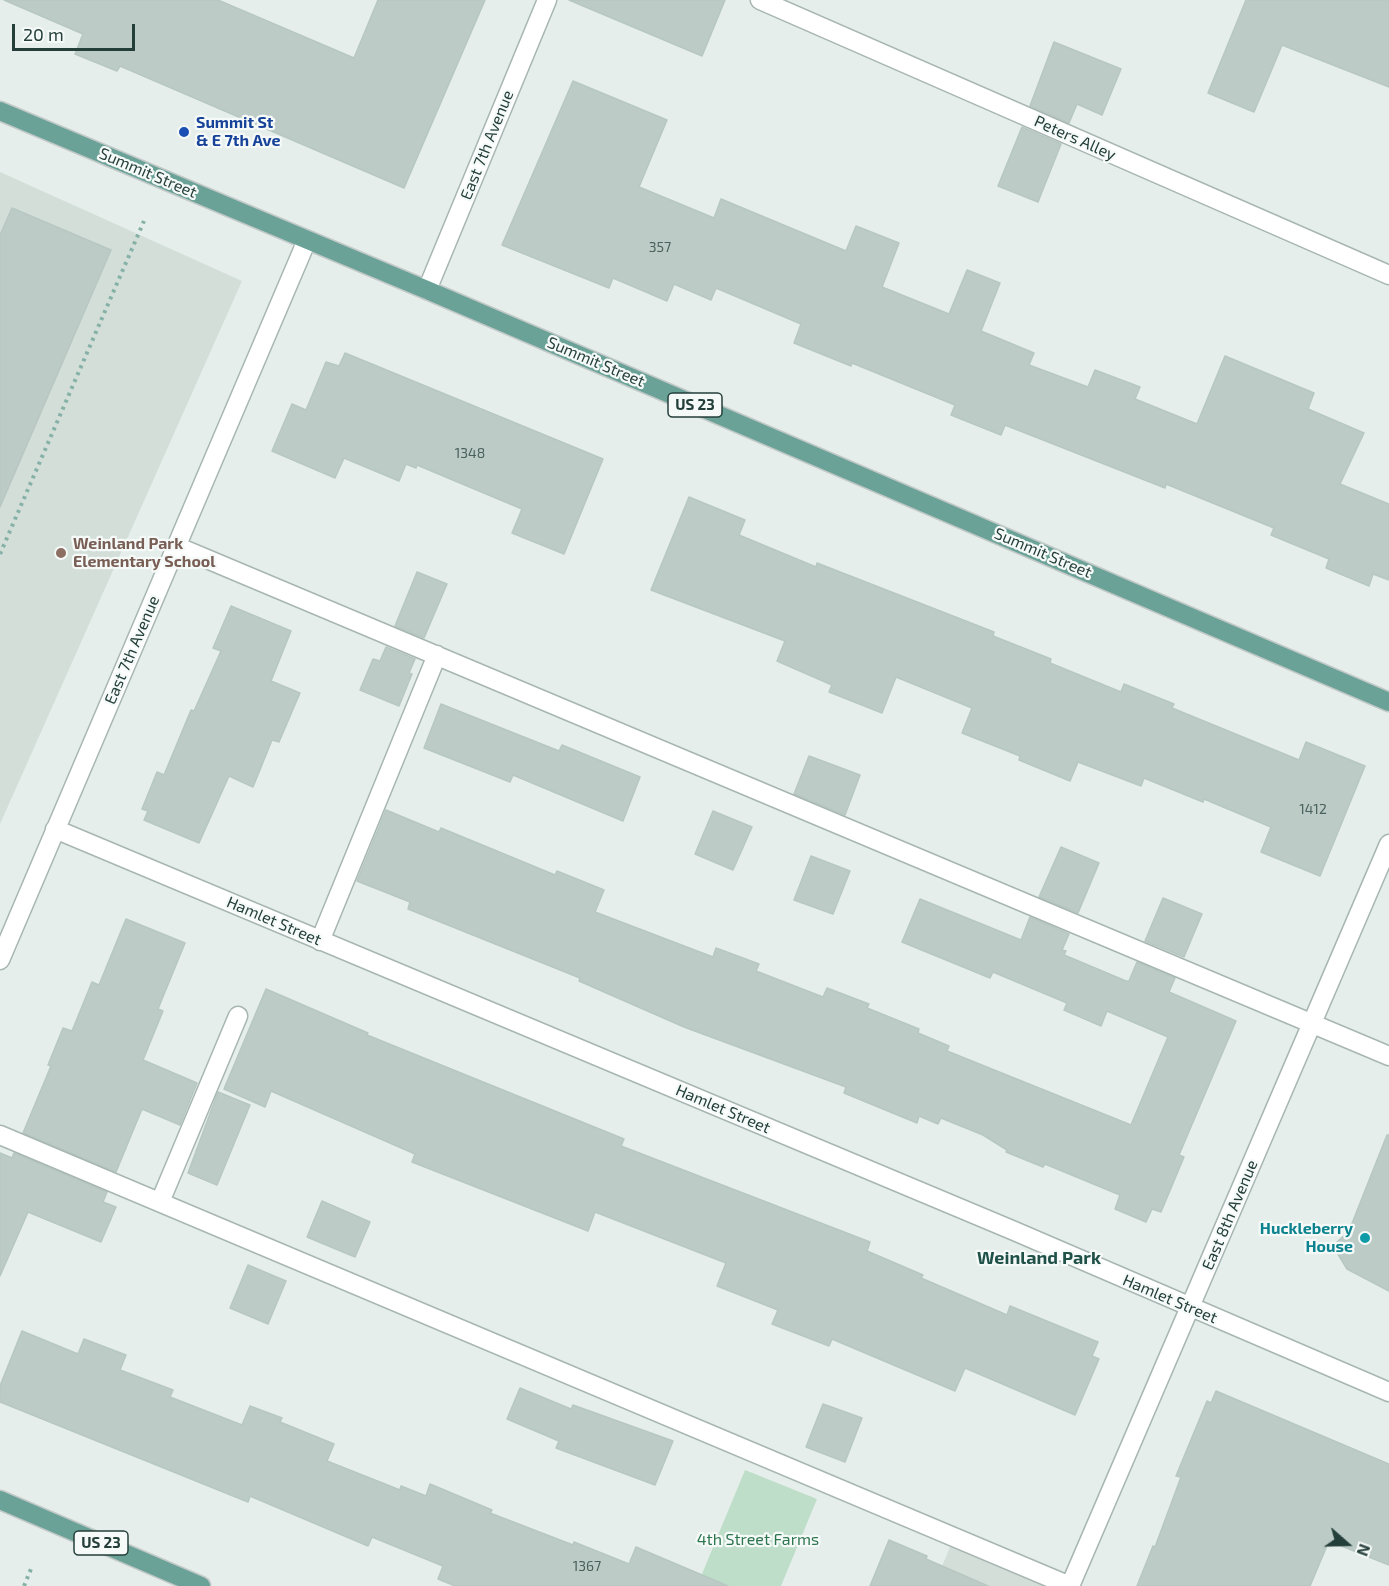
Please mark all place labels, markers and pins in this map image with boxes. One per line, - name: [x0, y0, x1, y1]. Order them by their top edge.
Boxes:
- place label: Summit St & E 7th Ave: [196, 113, 281, 151]
- marker: Summit St & E 7th Ave: [177, 125, 191, 139]
- place label: Weinland Park Elementary School: [73, 534, 216, 572]
- marker: Weinland Park Elementary School: [54, 546, 68, 560]
- place label: Huckleberry House: [1260, 1219, 1353, 1257]
- marker: Huckleberry House: [1358, 1231, 1372, 1245]

